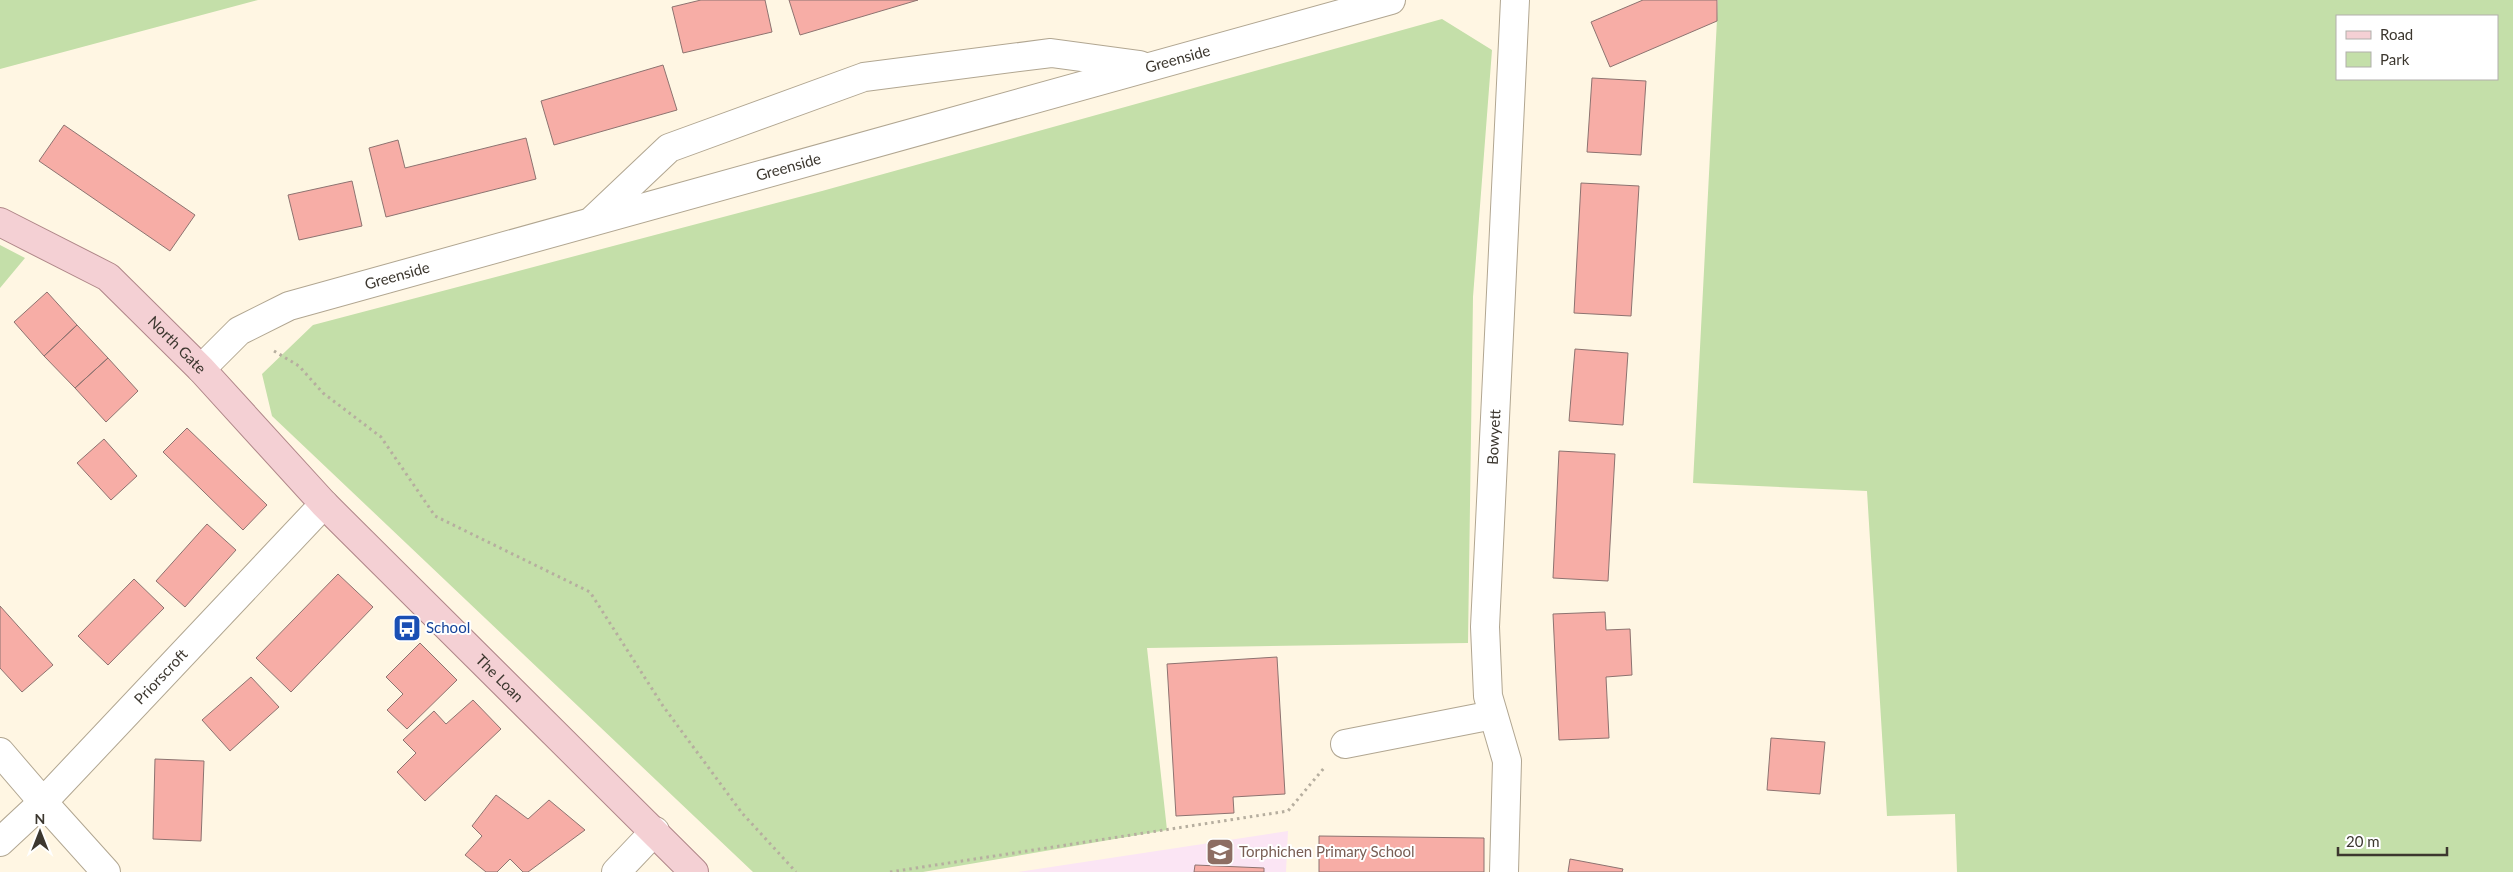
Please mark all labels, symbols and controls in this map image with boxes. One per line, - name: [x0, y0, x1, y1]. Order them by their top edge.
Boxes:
- legend: [2336, 15, 2498, 80]
- text: Road: [2380, 25, 2413, 43]
- street label: Greenside: [1143, 41, 1212, 76]
- text: Park: [2380, 50, 2410, 68]
- street label: Greenside: [754, 149, 823, 184]
- street label: Greenside: [362, 257, 432, 293]
- street label: North Gate: [145, 312, 210, 377]
- street label: Bowyett: [1483, 408, 1503, 465]
- bus stop icon: School: [392, 613, 422, 643]
- place label: School: [426, 618, 470, 636]
- street label: Priorscroft: [130, 644, 191, 708]
- street label: The Loan: [472, 650, 528, 705]
- north arrow: [15, 807, 65, 857]
- text: N: [35, 810, 45, 827]
- scale bar: [2338, 824, 2447, 856]
- text: 20 m: [2346, 832, 2380, 850]
- school or university icon: Torphichen Primary School: [1205, 837, 1235, 867]
- place label: Torphichen Primary School: [1239, 842, 1415, 860]

